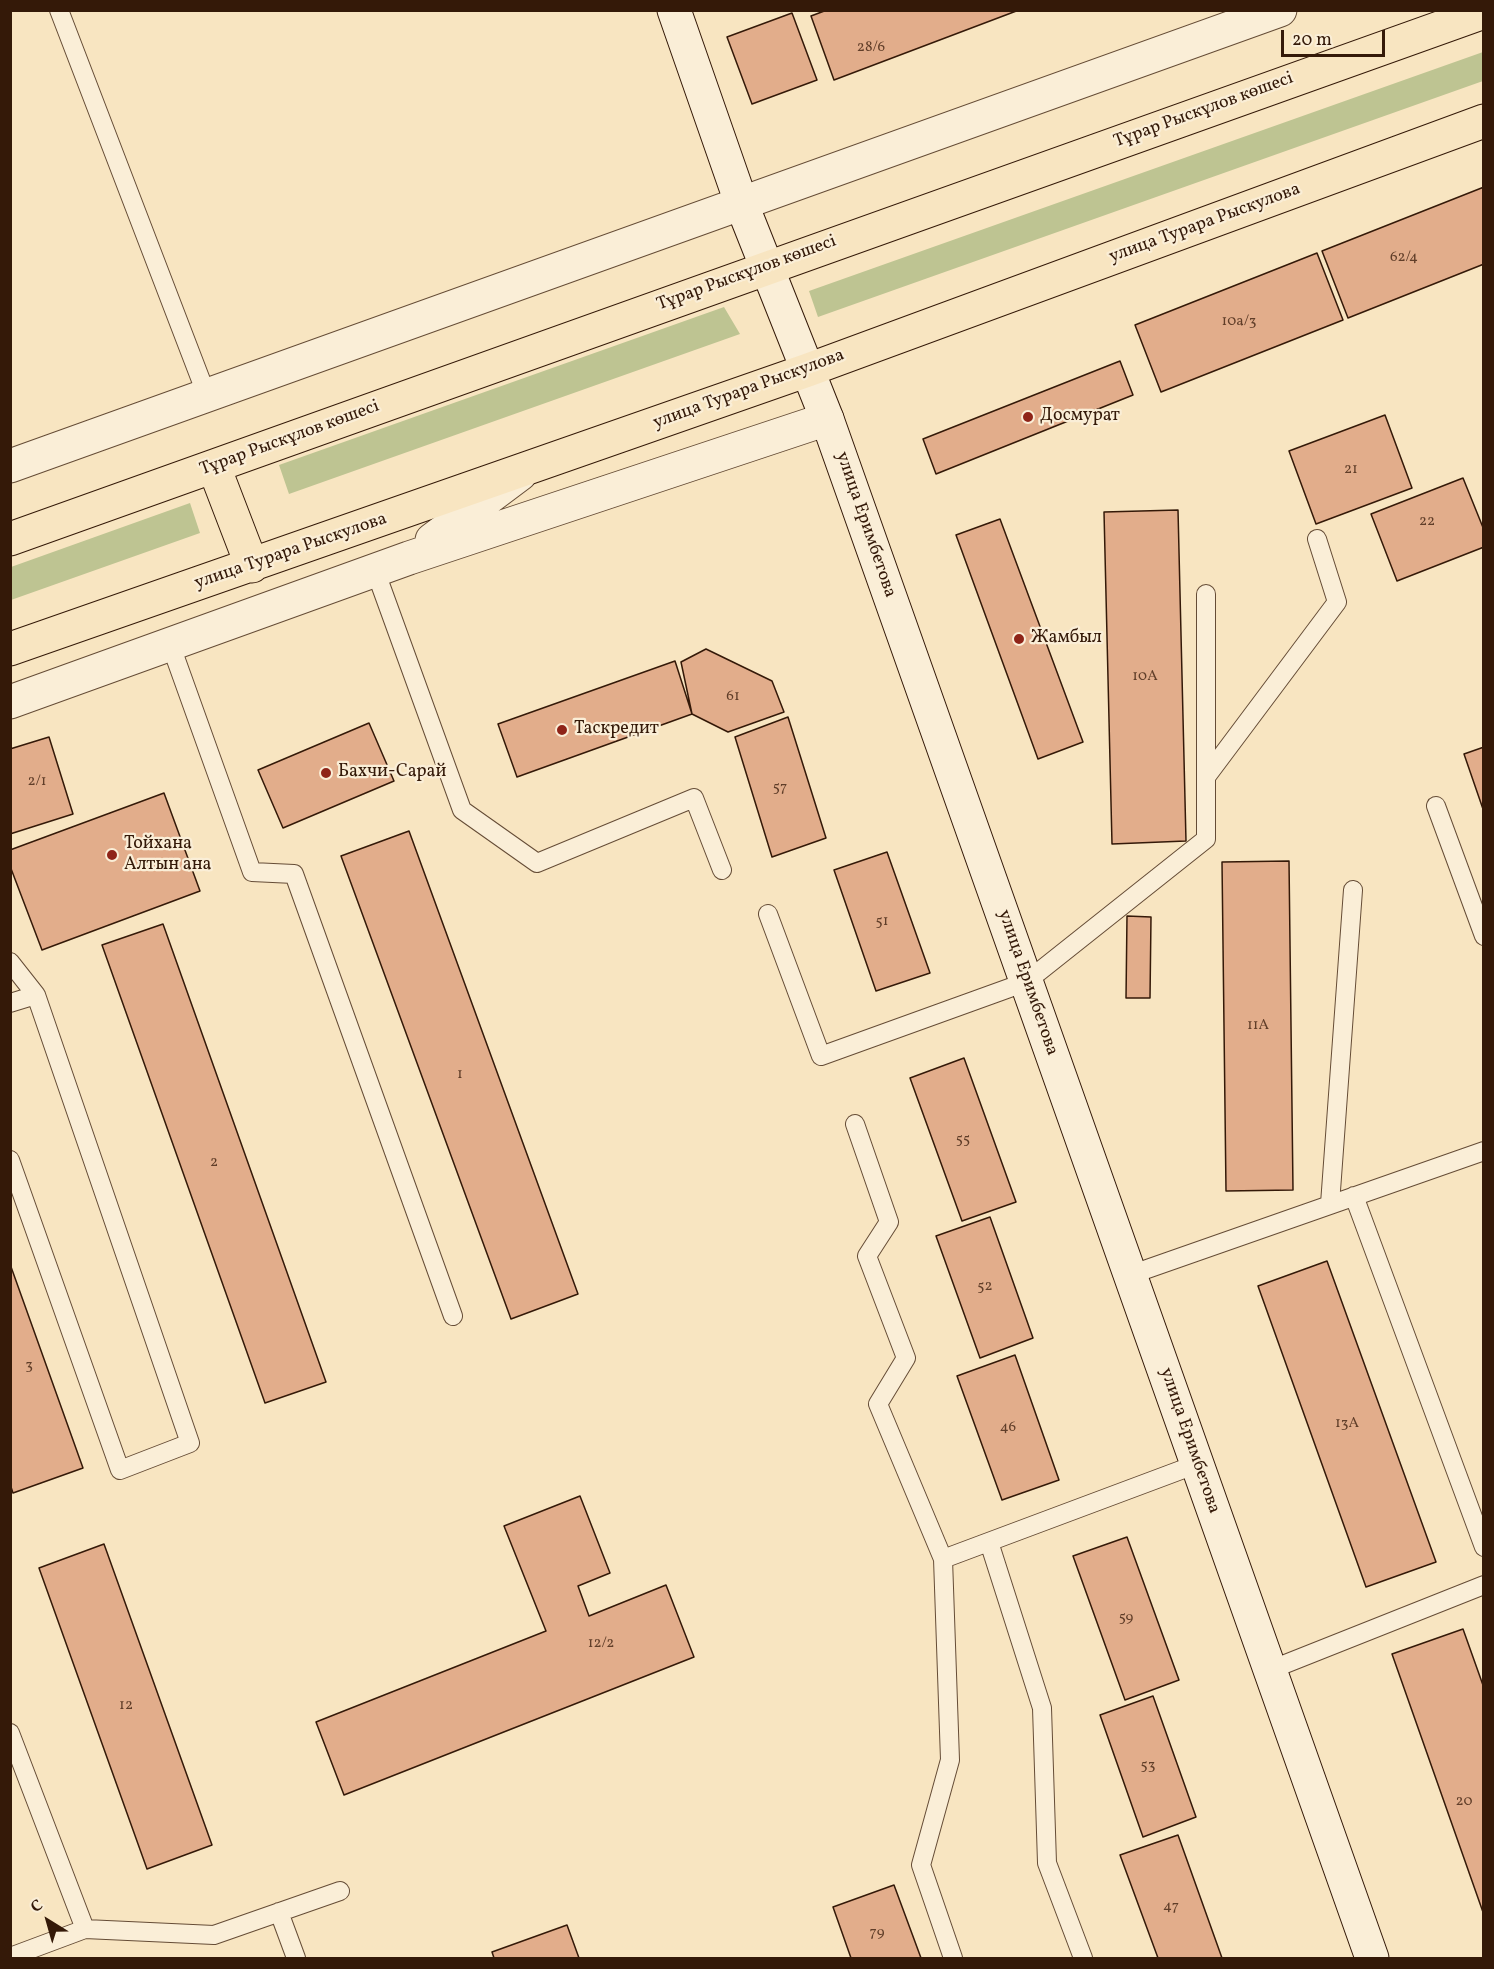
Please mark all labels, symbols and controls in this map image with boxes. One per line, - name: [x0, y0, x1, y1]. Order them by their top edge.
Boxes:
- scale bar: [1284, 18, 1388, 56]
- text: 20 m: [1292, 28, 1332, 53]
- house number: 28/6: [857, 39, 885, 57]
- street label: Тұрар Рыскұлов көшесі: [1111, 68, 1297, 154]
- street label: улица Турара Рыскулова: [1106, 179, 1304, 269]
- street label: Тұрар Рыскұлов көшесі: [654, 231, 840, 317]
- house number: 62/4: [1390, 249, 1418, 267]
- house number: 10а/3: [1221, 313, 1257, 331]
- street label: улица Турара Рыскулова: [650, 345, 848, 435]
- street label: Тұрар Рыскұлов көшесі: [197, 396, 383, 482]
- place label: Досмурат: [1040, 406, 1120, 428]
- marker: Досмурат: [1021, 410, 1035, 424]
- street label: улица Еримбетова: [830, 449, 900, 601]
- house number: 21: [1344, 461, 1358, 479]
- street label: улица Турара Рыскулова: [192, 509, 390, 595]
- house number: 22: [1419, 513, 1435, 531]
- place label: Жамбыл: [1031, 628, 1102, 650]
- marker: Жамбыл: [1012, 632, 1026, 646]
- house number: 10А: [1132, 668, 1158, 686]
- house number: 61: [726, 688, 740, 706]
- place label: Таскредит: [574, 719, 659, 741]
- marker: Таскредит: [555, 723, 569, 737]
- place label: Бахчи-Сарай: [338, 762, 446, 784]
- marker: Бахчи-Сарай: [319, 766, 333, 780]
- house number: 2/1: [28, 773, 46, 791]
- house number: 57: [773, 779, 787, 797]
- place label: Тойхана Алтын ана: [124, 834, 212, 876]
- marker: Тойхана Алтын ана: [105, 848, 119, 862]
- street label: улица Еримбетова: [992, 907, 1062, 1059]
- house number: 51: [875, 913, 889, 931]
- house number: 11А: [1247, 1017, 1269, 1035]
- house number: 1: [457, 1066, 463, 1084]
- house number: 55: [956, 1131, 970, 1149]
- house number: 2: [210, 1154, 218, 1172]
- house number: 52: [977, 1278, 993, 1296]
- house number: 3: [25, 1357, 33, 1375]
- street label: улица Еримбетова: [1154, 1365, 1224, 1517]
- house number: 13А: [1335, 1415, 1359, 1433]
- house number: 46: [1000, 1419, 1016, 1437]
- house number: 59: [1119, 1609, 1133, 1627]
- house number: 12/2: [588, 1635, 614, 1653]
- house number: 12: [119, 1697, 133, 1715]
- house number: 53: [1141, 1757, 1155, 1775]
- house number: 20: [1456, 1793, 1472, 1811]
- north arrow: [18, 1891, 78, 1951]
- text: С: [26, 1895, 48, 1919]
- house number: 47: [1163, 1898, 1179, 1916]
- house number: 79: [870, 1924, 884, 1942]

